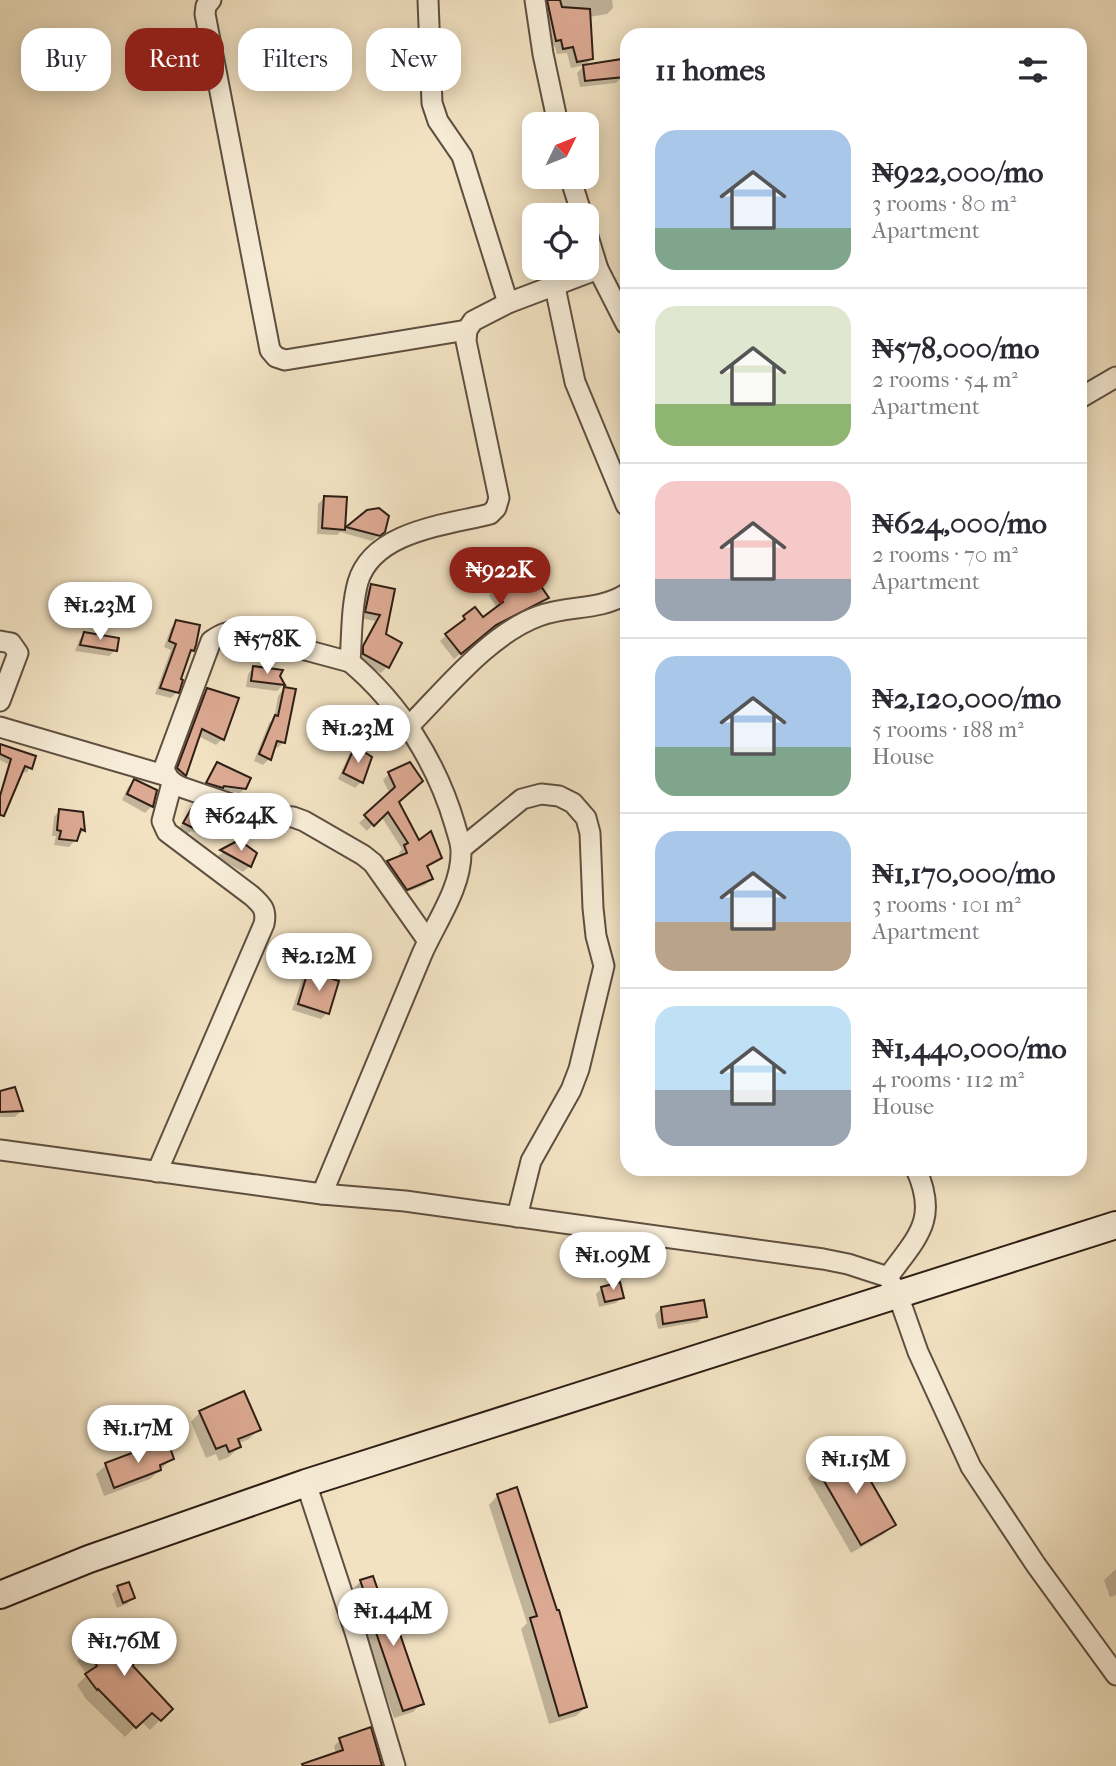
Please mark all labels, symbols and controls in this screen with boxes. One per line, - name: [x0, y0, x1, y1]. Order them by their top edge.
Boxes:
- chip: Buy: [21, 28, 111, 91]
- chip: Rent: [125, 28, 224, 91]
- chip: Filters: [238, 28, 352, 91]
- chip: New: [366, 28, 461, 91]
- icon: filters: [1014, 51, 1052, 89]
- text: 11 homes: [655, 53, 765, 88]
- north arrow: [522, 112, 598, 189]
- map controls: [522, 112, 599, 280]
- text: ₦922,000/mo: [872, 155, 1043, 190]
- icon: home: [711, 158, 795, 242]
- text: 3 rooms · 80 m²: [872, 190, 1016, 217]
- button: locate: [522, 203, 599, 280]
- text: Apartment: [872, 217, 980, 244]
- text: ₦578,000/mo: [872, 331, 1039, 366]
- icon: home: [711, 334, 795, 418]
- text: 2 rooms · 54 m²: [872, 366, 1018, 393]
- text: Apartment: [872, 393, 980, 420]
- text: ₦624,000/mo: [872, 506, 1047, 541]
- icon: home: [711, 509, 795, 593]
- text: 2 rooms · 70 m²: [872, 541, 1018, 568]
- pin: ₦922K: [451, 548, 549, 607]
- text: ₦922K: [465, 556, 535, 583]
- text: Apartment: [872, 568, 980, 595]
- pin: ₦1.23M: [43, 582, 157, 642]
- text: ₦1.23M: [64, 591, 136, 618]
- pin: ₦578K: [218, 616, 316, 676]
- text: ₦578K: [234, 625, 300, 652]
- text: ₦2,120,000/mo: [872, 681, 1061, 716]
- icon: home: [711, 684, 795, 768]
- pin: ₦1.23M: [301, 706, 415, 765]
- text: ₦1.23M: [322, 714, 394, 741]
- text: 5 rooms · 188 m²: [872, 716, 1024, 743]
- text: House: [872, 743, 934, 770]
- pin: ₦624K: [192, 794, 290, 853]
- text: ₦624K: [205, 802, 277, 829]
- text: ₦1,170,000/mo: [872, 856, 1055, 891]
- icon: home: [711, 859, 795, 943]
- text: 3 rooms · 101 m²: [872, 891, 1021, 918]
- text: Apartment: [872, 918, 980, 945]
- pin: ₦2.12M: [262, 934, 376, 993]
- text: ₦2.12M: [282, 942, 356, 969]
- text: ₦1,440,000/mo: [872, 1031, 1067, 1066]
- icon: home: [711, 1034, 795, 1118]
- text: 4 rooms · 112 m²: [872, 1066, 1024, 1093]
- text: House: [872, 1093, 934, 1120]
- pin: ₦1.09M: [556, 1232, 670, 1292]
- text: ₦1.09M: [575, 1241, 651, 1268]
- pin: ₦1.17M: [81, 1406, 195, 1465]
- text: ₦1.17M: [103, 1414, 173, 1441]
- pin: ₦1.15M: [799, 1436, 913, 1496]
- text: ₦1.15M: [822, 1445, 890, 1472]
- pin: ₦1.44M: [336, 1588, 450, 1648]
- text: ₦1.44M: [354, 1597, 432, 1624]
- pin: ₦1.76M: [67, 1618, 181, 1678]
- text: ₦1.76M: [88, 1627, 160, 1654]

